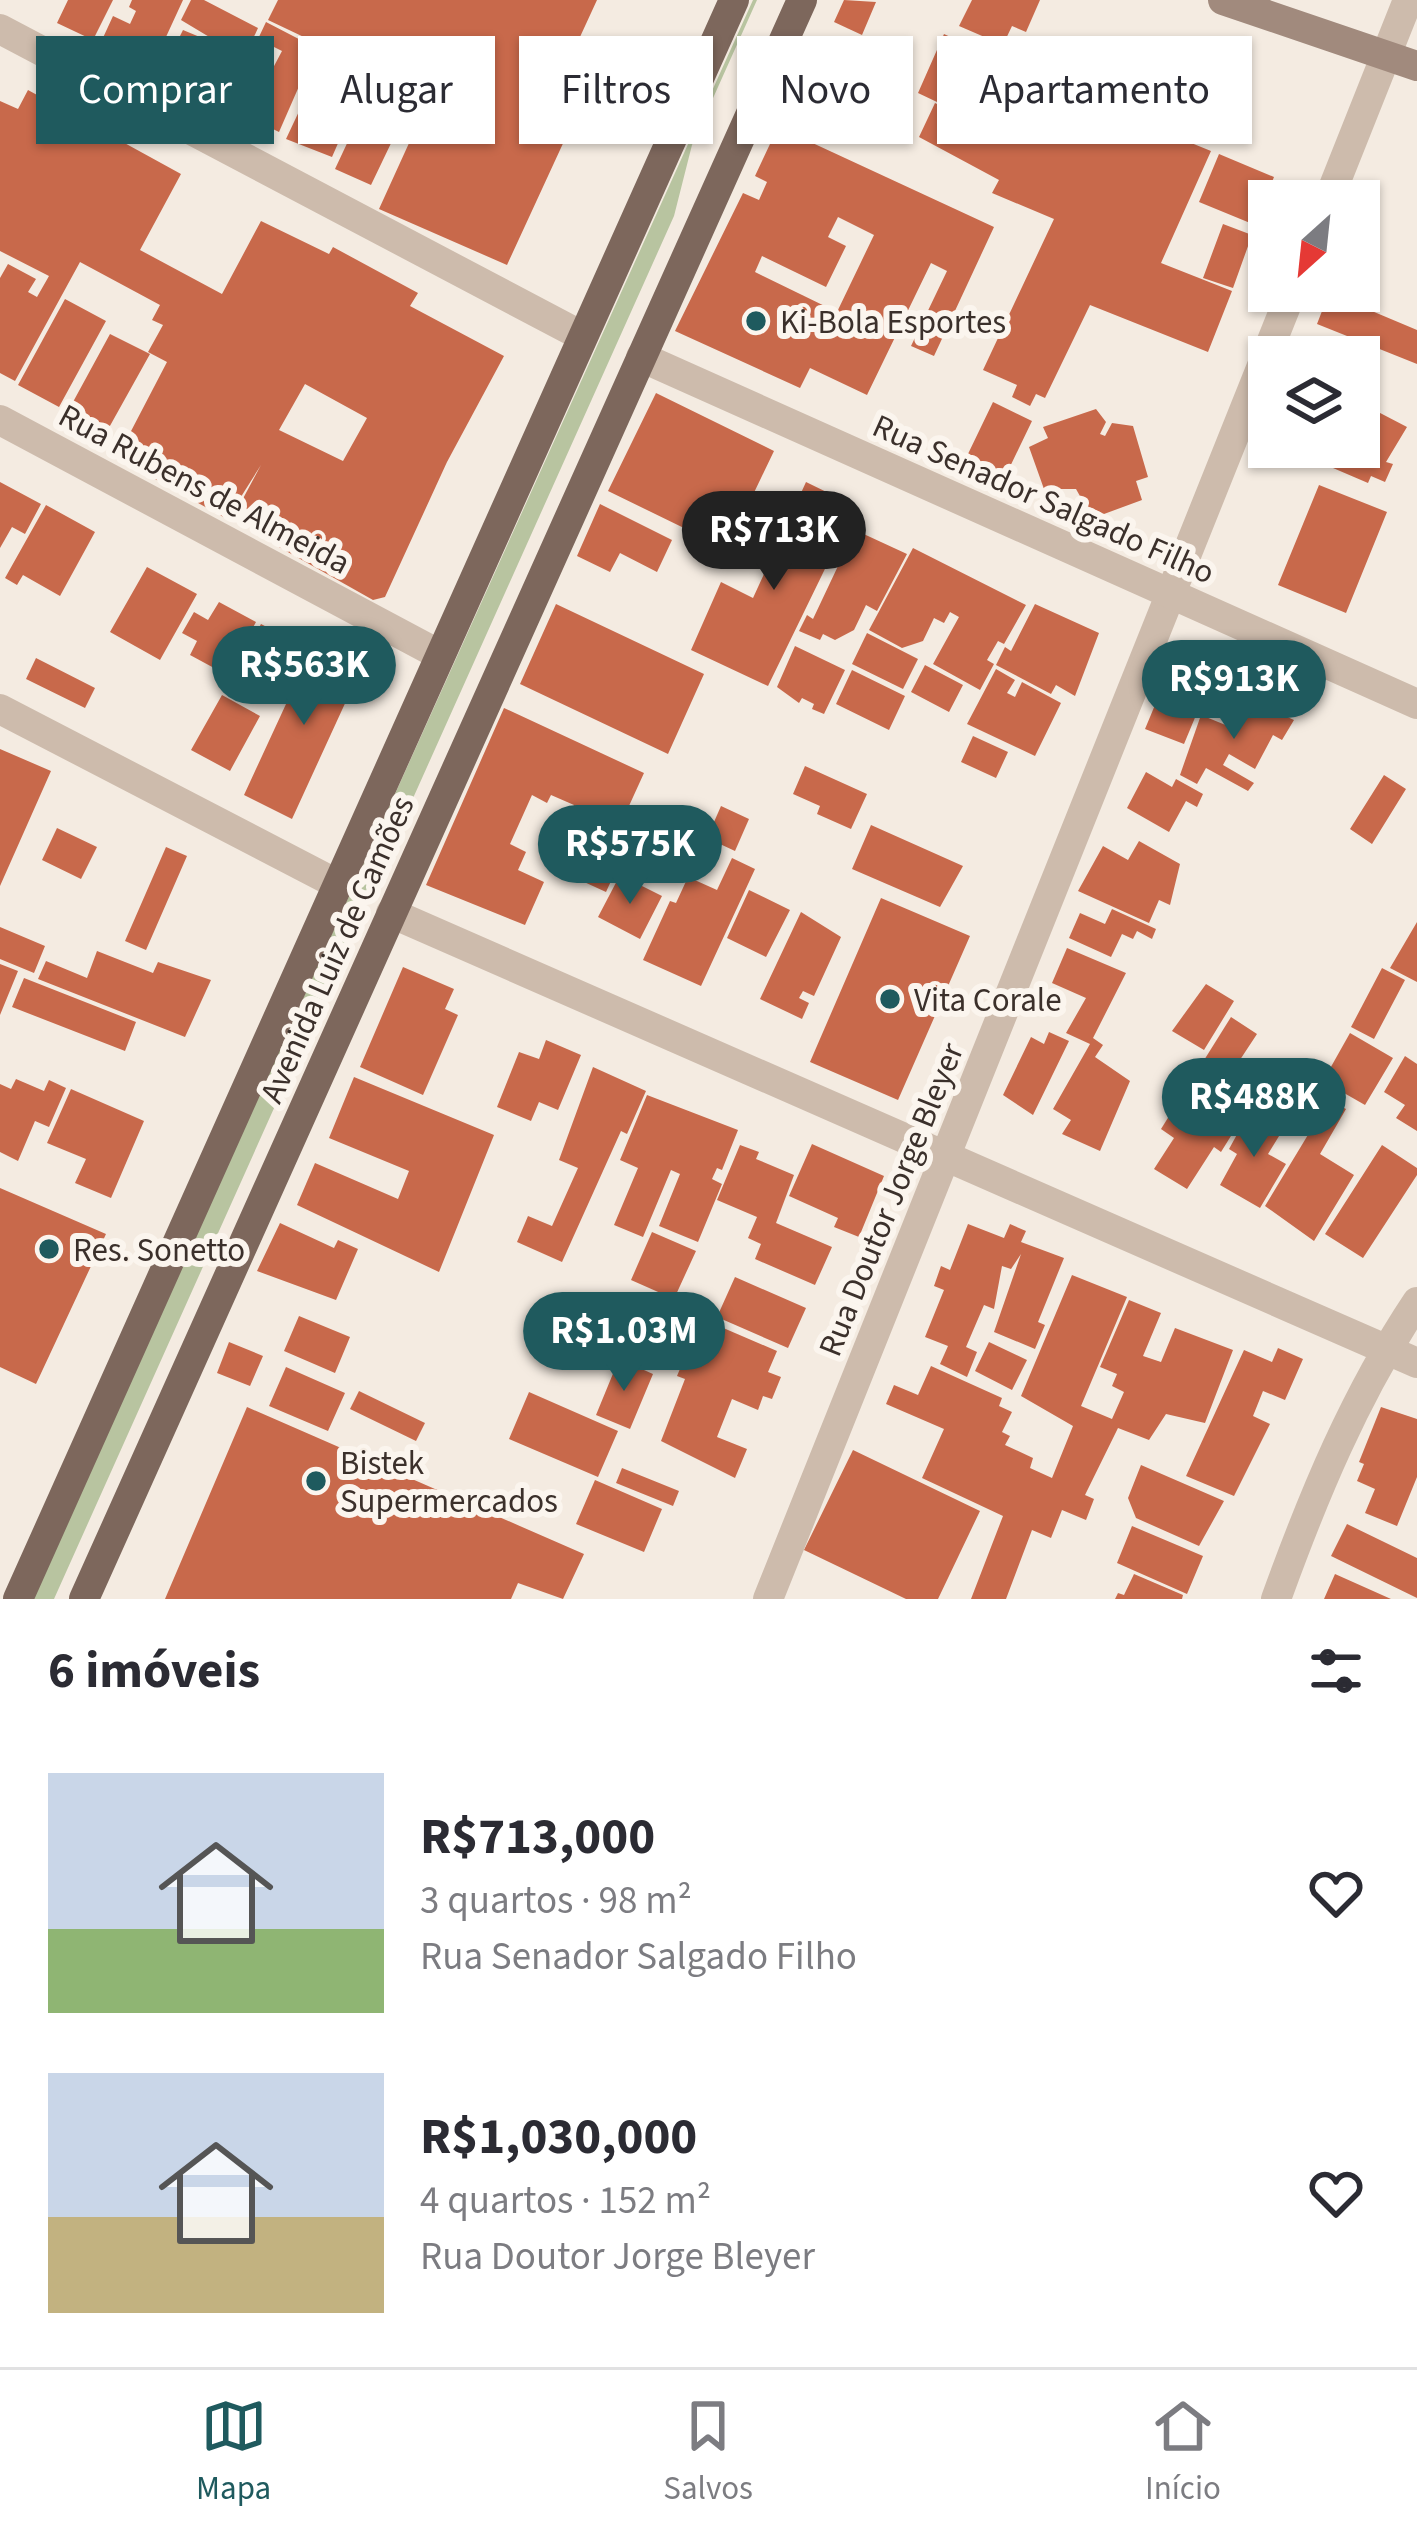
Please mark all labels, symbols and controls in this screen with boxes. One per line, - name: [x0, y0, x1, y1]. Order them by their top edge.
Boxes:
- chip: Comprar: [36, 36, 274, 144]
- chip: Alugar: [298, 36, 495, 144]
- chip: Filtros: [519, 36, 713, 144]
- chip: Novo: [737, 36, 913, 144]
- chip: Apartamento: [937, 36, 1252, 144]
- north arrow: [1248, 180, 1380, 312]
- map controls: [1248, 180, 1380, 468]
- place label: Ki-Bola Esportes: [780, 299, 1006, 346]
- marker: Ki-Bola Esportes: [743, 308, 769, 334]
- button: layers: [1248, 336, 1380, 468]
- street label: Rua Rubens de Almeida: [50, 392, 358, 586]
- street label: Rua Senador Salgado Filho: [865, 403, 1222, 596]
- pin: R$713K: [676, 491, 872, 593]
- text: R$713K: [709, 502, 839, 558]
- pin: R$563K: [206, 626, 402, 728]
- text: R$563K: [239, 637, 369, 693]
- pin: R$913K: [1136, 640, 1332, 742]
- text: R$913K: [1169, 651, 1299, 707]
- street label: Avenida Luiz de Camões: [248, 789, 426, 1111]
- pin: R$575K: [532, 805, 728, 907]
- text: R$575K: [565, 816, 695, 872]
- place label: Vita Corale: [914, 977, 1062, 1024]
- marker: Vita Corale: [877, 986, 903, 1012]
- street label: Rua Doutor Jorge Bleyer: [807, 1035, 976, 1363]
- pin: R$488K: [1156, 1058, 1352, 1160]
- text: R$488K: [1189, 1069, 1319, 1125]
- place label: Res. Sonetto: [73, 1227, 245, 1274]
- marker: Res. Sonetto: [36, 1236, 62, 1262]
- pin: R$1.03M: [513, 1292, 735, 1394]
- text: R$1.03M: [550, 1303, 698, 1359]
- place label: Bistek Supermercados: [340, 1440, 558, 1525]
- marker: Bistek Supermercados: [303, 1468, 329, 1494]
- text: 6 imóveis: [48, 1635, 260, 1707]
- icon: filters: [1303, 1638, 1369, 1704]
- text: R$713,000: [420, 1801, 655, 1873]
- icon: home: [144, 1821, 288, 1965]
- icon: heart: [1303, 1860, 1369, 1926]
- text: 3 quartos · 98 m²: [420, 1873, 692, 1929]
- text: Rua Senador Salgado Filho: [420, 1929, 857, 1985]
- text: R$1,030,000: [420, 2101, 697, 2173]
- icon: home: [144, 2121, 288, 2265]
- icon: heart: [1303, 2160, 1369, 2226]
- text: 4 quartos · 152 m²: [420, 2173, 711, 2229]
- text: Rua Doutor Jorge Bleyer: [420, 2229, 815, 2285]
- tab: Mapa: [196, 2393, 271, 2512]
- tab: Salvos: [663, 2393, 753, 2512]
- tab: Início: [1145, 2393, 1221, 2512]

